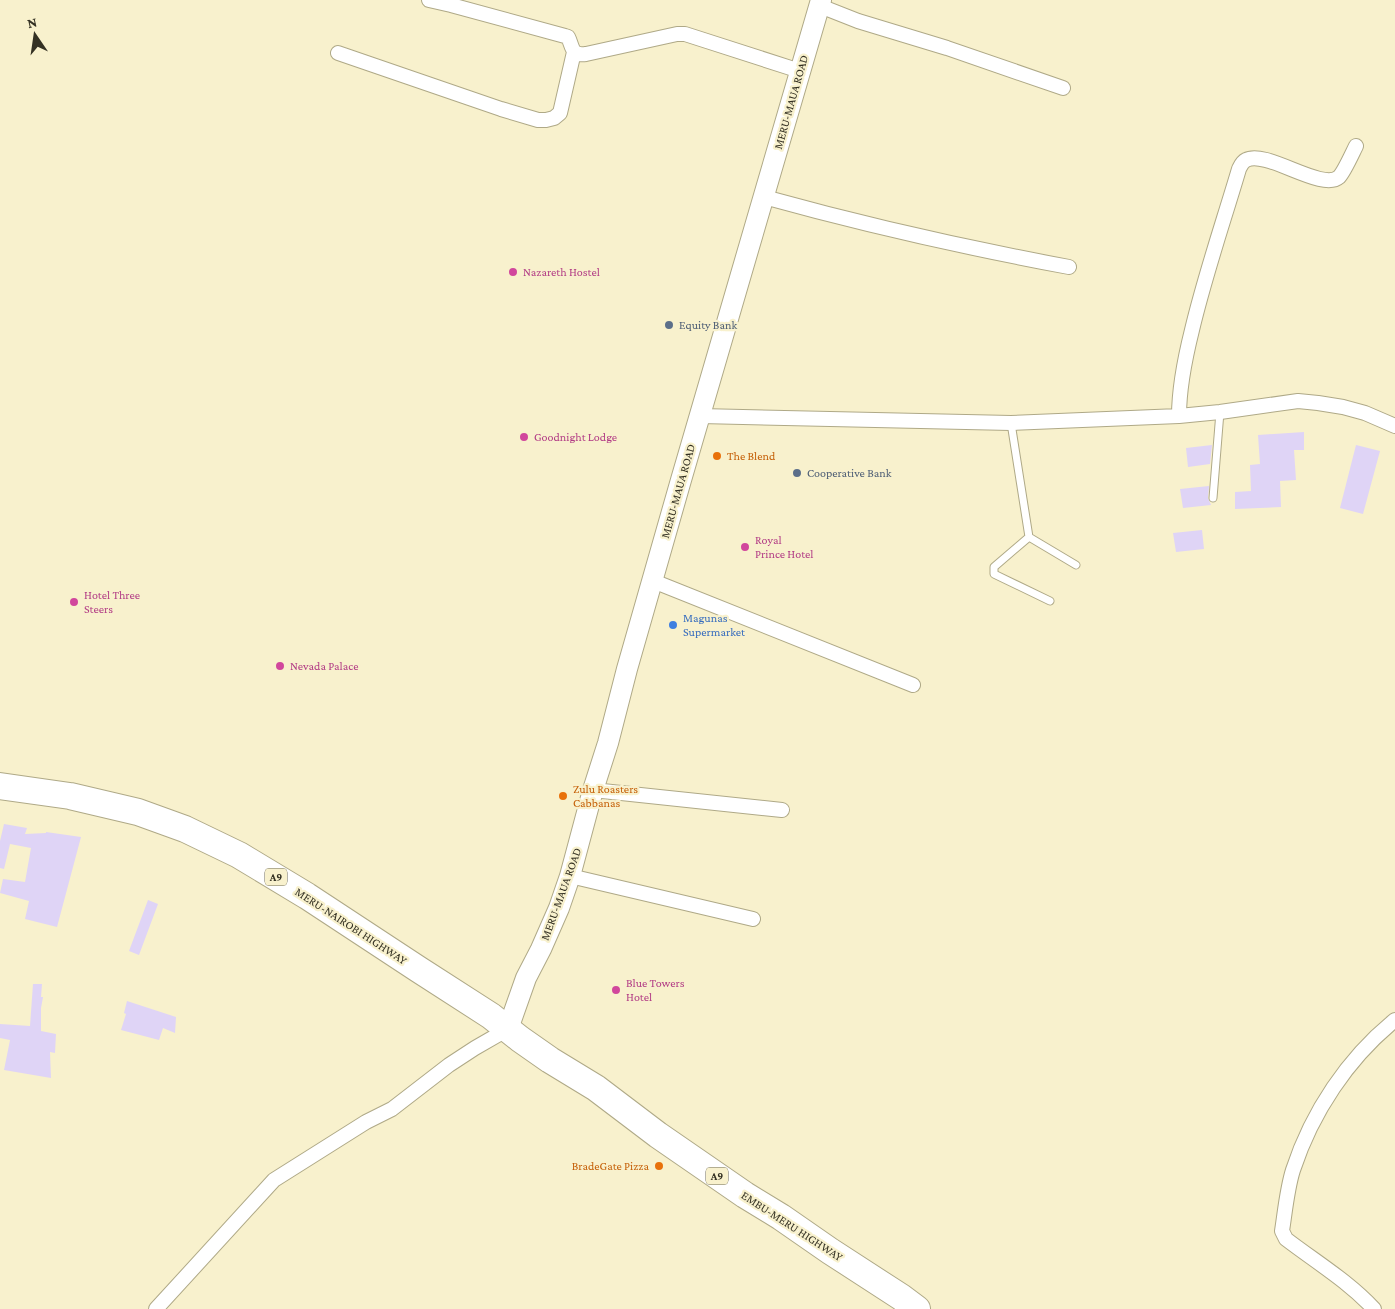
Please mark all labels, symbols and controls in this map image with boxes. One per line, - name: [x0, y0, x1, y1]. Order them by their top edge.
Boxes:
- north arrow: [10, 10, 60, 60]
- text: N: [26, 13, 39, 31]
- street label: MERU-MAUA ROAD: [771, 53, 811, 151]
- place label: Nazareth Hostel: [523, 265, 600, 279]
- marker: Nazareth Hostel: [507, 266, 519, 278]
- place label: Equity Bank: [679, 318, 737, 332]
- marker: Equity Bank: [663, 319, 675, 331]
- place label: Goodnight Lodge: [534, 430, 617, 444]
- marker: Goodnight Lodge: [518, 431, 530, 443]
- street label: MERU-MAUA ROAD: [658, 442, 698, 540]
- place label: The Blend: [727, 449, 776, 463]
- marker: The Blend: [711, 450, 723, 462]
- place label: Cooperative Bank: [807, 466, 892, 480]
- marker: Cooperative Bank: [791, 467, 803, 479]
- place label: Royal Prince Hotel: [755, 533, 813, 561]
- marker: Royal Prince Hotel: [739, 541, 751, 553]
- place label: Hotel Three Steers: [84, 588, 140, 616]
- marker: Hotel Three Steers: [68, 596, 80, 608]
- place label: Magunas Supermarket: [683, 611, 746, 639]
- marker: Magunas Supermarket: [667, 619, 679, 631]
- place label: Nevada Palace: [290, 659, 359, 673]
- marker: Nevada Palace: [274, 660, 286, 672]
- place label: Zulu Roasters Cabbanas: [573, 782, 638, 810]
- marker: Zulu Roasters Cabbanas: [557, 790, 569, 802]
- street label: MERU-MAUA ROAD: [538, 846, 584, 942]
- road number: A9: [265, 869, 287, 886]
- street label: MERU-NAIROBI HIGHWAY: [292, 885, 410, 968]
- place label: Blue Towers Hotel: [626, 976, 685, 1004]
- marker: Blue Towers Hotel: [610, 984, 622, 996]
- place label: BradeGate Pizza: [572, 1159, 649, 1173]
- marker: BradeGate Pizza: [653, 1160, 665, 1172]
- road number: A9: [706, 1168, 728, 1184]
- street label: EMBU-MERU HIGHWAY: [739, 1188, 846, 1264]

